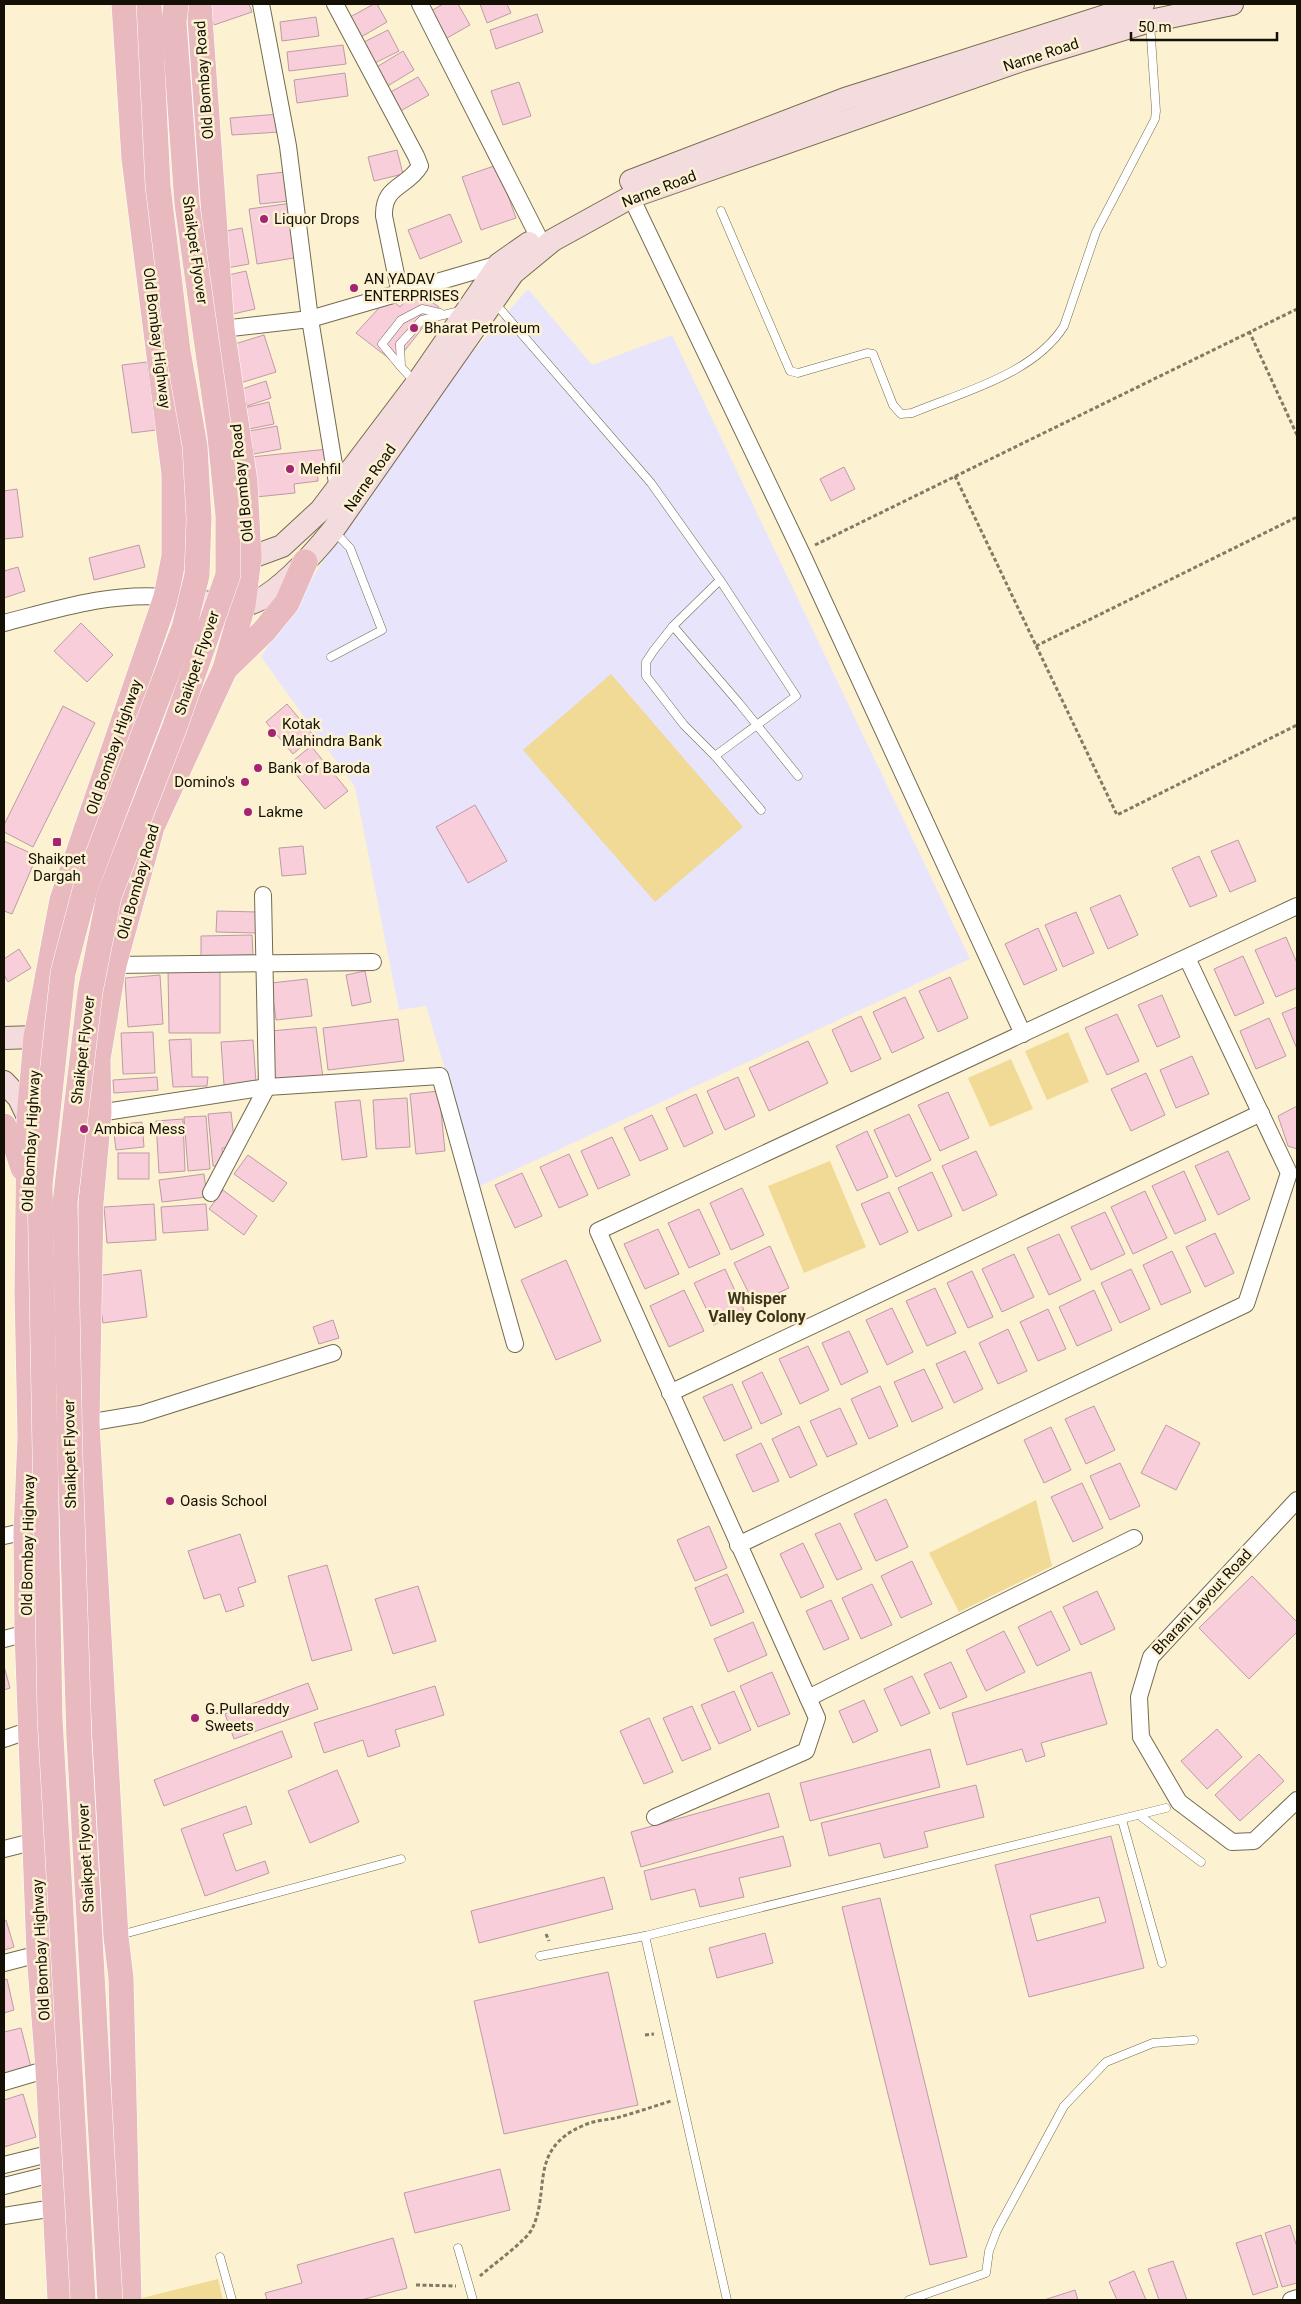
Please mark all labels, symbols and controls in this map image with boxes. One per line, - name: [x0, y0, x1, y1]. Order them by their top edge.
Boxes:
- scale bar: [1131, 10, 1277, 42]
- text: 50 m: [1138, 18, 1172, 36]
- street label: Old Bombay Road: [191, 20, 217, 140]
- street label: Narne Road: [1001, 34, 1081, 76]
- street label: Narne Road: [619, 167, 699, 211]
- street label: Shaikpet Flyover: [178, 195, 212, 305]
- place label: Liquor Drops: [274, 210, 359, 228]
- marker: Liquor Drops: [258, 213, 270, 225]
- street label: Old Bombay Highway: [139, 266, 175, 410]
- place label: AN YADAV ENTERPRISES: [364, 270, 459, 305]
- marker: AN YADAV ENTERPRISES: [348, 282, 360, 294]
- place label: Bharat Petroleum: [424, 319, 540, 337]
- marker: Bharat Petroleum: [408, 322, 420, 334]
- street label: Old Bombay Road: [227, 423, 257, 543]
- street label: Narne Road: [340, 441, 400, 515]
- place label: Mehfil: [300, 460, 341, 478]
- marker: Mehfil: [284, 463, 296, 475]
- street label: Shaikpet Flyover: [171, 608, 223, 718]
- street label: Old Bombay Highway: [82, 677, 146, 817]
- place label: Kotak Mahindra Bank: [282, 715, 382, 750]
- marker: Kotak Mahindra Bank: [266, 727, 278, 739]
- place label: Bank of Baroda: [268, 759, 370, 777]
- marker: Bank of Baroda: [252, 762, 264, 774]
- place label: Domino's: [174, 773, 235, 791]
- marker: Domino's: [239, 776, 251, 788]
- place label: Lakme: [258, 803, 303, 821]
- marker: Lakme: [242, 806, 254, 818]
- street label: Old Bombay Road: [113, 822, 163, 942]
- marker: Shaikpet Dargah: [51, 836, 63, 848]
- place label: Shaikpet Dargah: [28, 850, 86, 885]
- street label: Shaikpet Flyover: [67, 995, 99, 1105]
- street label: Old Bombay Highway: [18, 1070, 44, 1212]
- place label: Ambica Mess: [94, 1120, 185, 1138]
- marker: Ambica Mess: [78, 1123, 90, 1135]
- district label: Whisper Valley Colony: [708, 1289, 807, 1326]
- street label: Shaikpet Flyover: [60, 1399, 80, 1509]
- street label: Old Bombay Highway: [18, 1474, 38, 1616]
- place label: Oasis School: [180, 1492, 267, 1510]
- marker: Oasis School: [164, 1495, 176, 1507]
- street label: Bharani Layout Road: [1149, 1546, 1255, 1658]
- place label: G.Pullareddy Sweets: [205, 1700, 289, 1735]
- marker: G.Pullareddy Sweets: [189, 1712, 201, 1724]
- street label: Shaikpet Flyover: [74, 1803, 98, 1913]
- street label: Old Bombay Highway: [28, 1879, 54, 2021]

